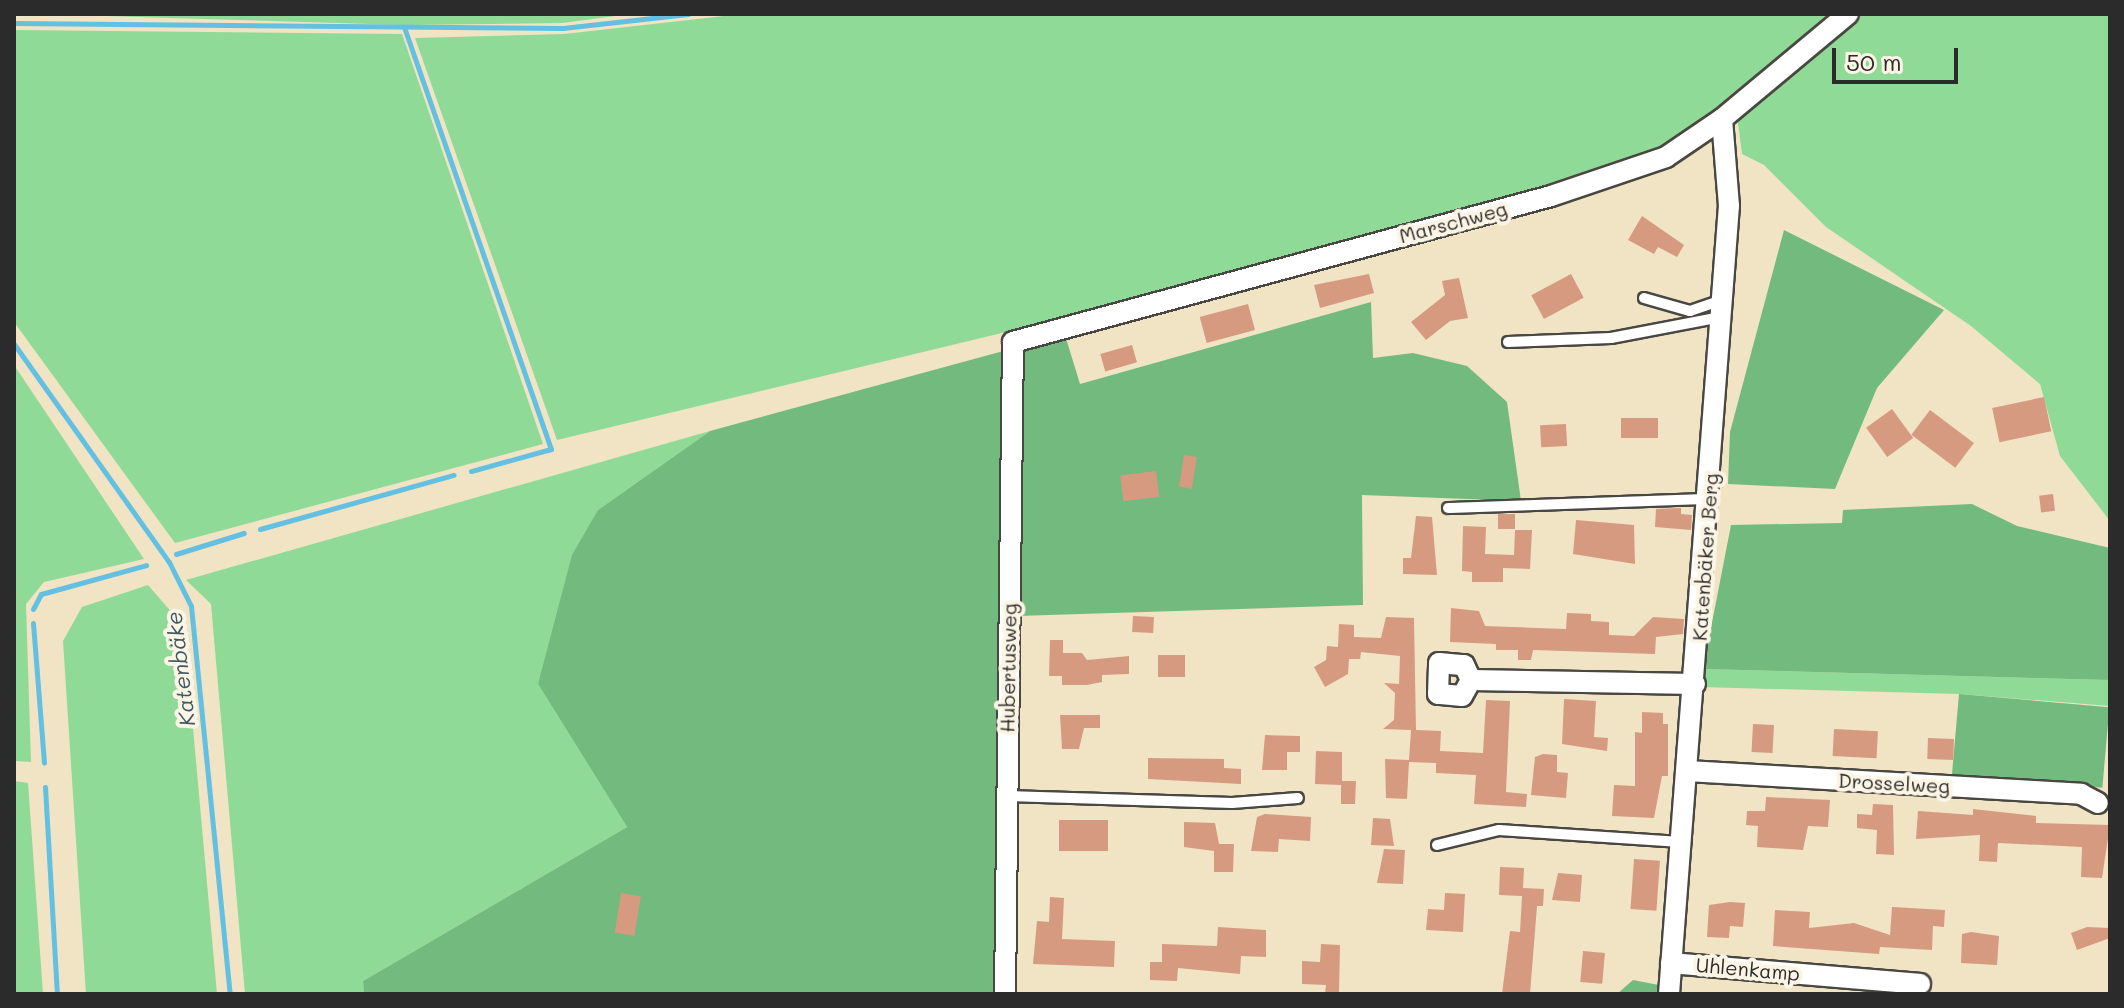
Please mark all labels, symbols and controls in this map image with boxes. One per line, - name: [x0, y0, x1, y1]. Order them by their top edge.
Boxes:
- scale bar: [1836, 32, 1962, 82]
- text: 50 m: [1846, 46, 1902, 77]
- street label: Marschweg: [1396, 196, 1510, 248]
- street label: Katenbäker Berg: [1687, 472, 1723, 642]
- street label: Hubertusweg: [995, 603, 1021, 733]
- water label: Katenbäke: [160, 610, 200, 728]
- street label: Drosselweg: [1837, 768, 1951, 798]
- street label: Uhlenkamp: [1695, 952, 1801, 986]

